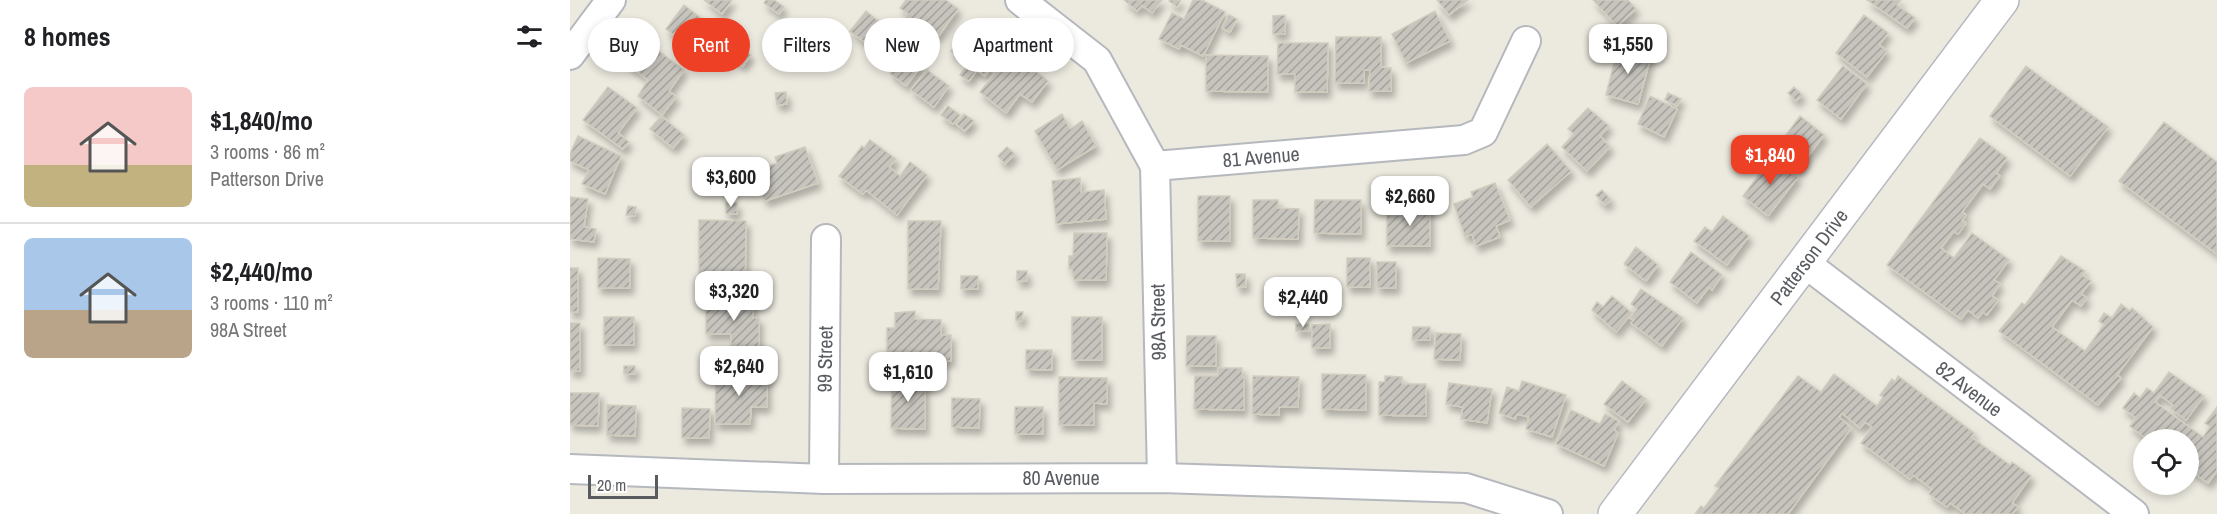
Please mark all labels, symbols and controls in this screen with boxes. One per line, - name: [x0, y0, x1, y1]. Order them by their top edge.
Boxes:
- chip: Buy: [588, 18, 660, 72]
- chip: Rent: [672, 18, 750, 72]
- chip: Filters: [762, 18, 852, 72]
- chip: New: [864, 18, 940, 72]
- chip: Apartment: [952, 18, 1074, 72]
- text: 8 homes: [24, 19, 111, 54]
- icon: filters: [513, 20, 546, 53]
- pin: $1,550: [1579, 24, 1677, 75]
- text: $1,550: [1603, 30, 1653, 57]
- text: $1,840/mo: [210, 103, 313, 138]
- icon: home: [72, 111, 144, 183]
- pin: $1,840: [1721, 135, 1819, 186]
- text: 3 rooms · 86 m²: [210, 138, 325, 165]
- street label: 81 Avenue: [1221, 140, 1301, 173]
- text: $1,840: [1745, 141, 1795, 168]
- pin: $3,600: [682, 157, 780, 208]
- text: $3,600: [706, 163, 756, 190]
- text: Patterson Drive: [210, 165, 324, 192]
- pin: $2,660: [1361, 176, 1459, 227]
- text: $2,660: [1385, 182, 1435, 209]
- street label: Patterson Drive: [1764, 203, 1854, 310]
- text: $2,440/mo: [210, 254, 313, 289]
- icon: home: [72, 262, 144, 334]
- pin: $3,320: [685, 271, 783, 322]
- text: $3,320: [709, 277, 759, 304]
- pin: $2,440: [1254, 277, 1352, 328]
- street label: 98A Street: [1143, 283, 1172, 361]
- text: $2,440: [1278, 283, 1328, 310]
- text: 3 rooms · 110 m²: [210, 289, 333, 316]
- text: 98A Street: [210, 316, 287, 343]
- street label: 99 Street: [810, 325, 839, 393]
- pin: $2,640: [690, 346, 788, 397]
- text: $2,640: [714, 352, 764, 379]
- pin: $1,610: [859, 352, 957, 403]
- street label: 82 Avenue: [1930, 355, 2008, 423]
- text: $1,610: [883, 358, 933, 385]
- map controls: [2133, 429, 2199, 495]
- button: locate: [2133, 429, 2199, 495]
- street label: 80 Avenue: [1022, 464, 1100, 491]
- scale bar: [588, 472, 658, 500]
- text: 20 m: [597, 474, 626, 496]

